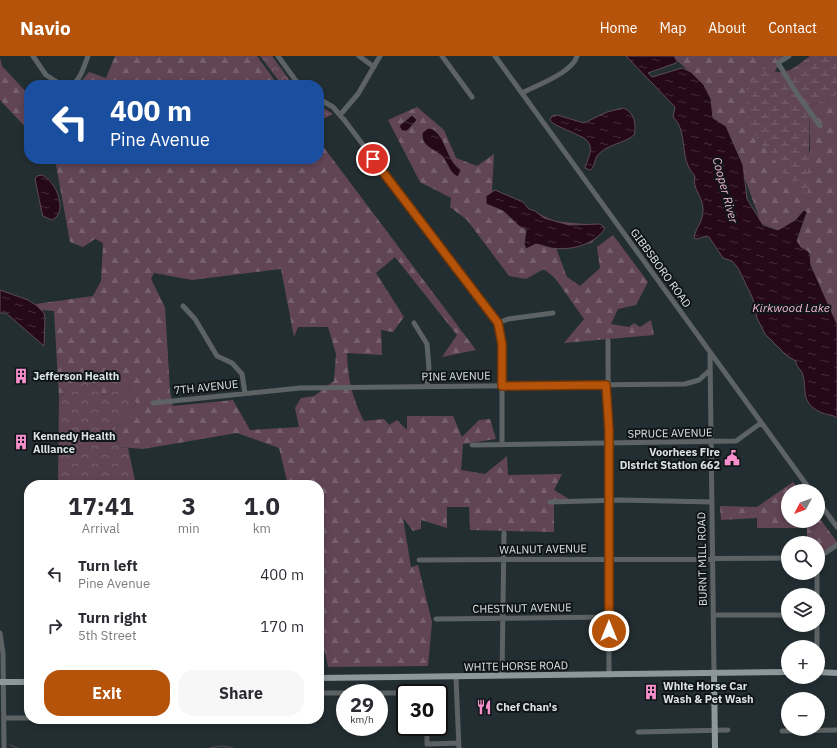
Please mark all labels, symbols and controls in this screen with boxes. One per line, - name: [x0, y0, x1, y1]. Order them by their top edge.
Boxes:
- text: Navio: [20, 16, 71, 40]
- text: Home: [600, 19, 637, 37]
- text: Map: [659, 19, 686, 37]
- text: About: [708, 19, 746, 37]
- text: Contact: [768, 19, 817, 37]
- text: 400 m: [110, 92, 192, 129]
- icon: left: [44, 96, 96, 148]
- text: Pine Avenue: [110, 128, 210, 151]
- pin: [356, 142, 390, 176]
- icon: arrive: [362, 148, 384, 170]
- water label: Cooper River: [710, 155, 742, 225]
- street label: GIBBSBORO ROAD: [628, 226, 694, 310]
- water label: Kirkwood Lake: [752, 300, 830, 315]
- building icon: Jefferson Health: [12, 367, 30, 385]
- street label: PINE AVENUE: [421, 368, 491, 384]
- place label: Jefferson Health: [33, 369, 119, 383]
- street label: 7TH AVENUE: [173, 377, 239, 397]
- street label: SPRUCE AVENUE: [628, 425, 712, 441]
- place label: Kennedy Health Alliance: [33, 429, 115, 456]
- building icon: Kennedy Health Alliance: [12, 433, 30, 451]
- place label: Voorhees Fire District Station 662: [620, 445, 720, 472]
- public building icon: Voorhees Fire District Station 662: [723, 449, 741, 467]
- north arrow: [781, 484, 825, 528]
- map controls: [781, 484, 825, 736]
- text: 17:41: [68, 490, 134, 522]
- text: 3: [181, 490, 196, 522]
- text: 1.0: [244, 490, 280, 522]
- street label: BURNT MILL ROAD: [694, 512, 710, 606]
- text: Arrival: [82, 520, 120, 537]
- text: min: [178, 520, 200, 537]
- text: km: [253, 520, 271, 537]
- button: search: [781, 536, 825, 580]
- street label: WALNUT AVENUE: [499, 541, 587, 557]
- text: Turn left: [78, 556, 138, 575]
- icon: left: [44, 563, 66, 585]
- text: 400 m: [260, 565, 304, 584]
- text: Pine Avenue: [78, 575, 150, 592]
- button: layers: [781, 588, 825, 632]
- street label: CHESTNUT AVENUE: [472, 600, 572, 616]
- text: Turn right: [78, 608, 147, 627]
- position arrow: [588, 610, 630, 652]
- icon: right: [44, 615, 66, 637]
- text: 170 m: [260, 617, 304, 636]
- text: 5th Street: [78, 627, 136, 644]
- button: +: [781, 640, 825, 684]
- street label: WHITE HORSE ROAD: [464, 658, 568, 674]
- button: Exit: [44, 670, 170, 716]
- button: Share: [178, 670, 304, 716]
- place label: White Horse Car Wash & Pet Wash: [663, 679, 754, 706]
- building icon: White Horse Car Wash & Pet Wash: [642, 683, 660, 701]
- speed limit sign: 30: [396, 684, 448, 736]
- text: 29: [350, 691, 374, 718]
- button: −: [781, 692, 825, 736]
- restaurant icon: Chef Chan's: [475, 698, 493, 716]
- place label: Chef Chan's: [496, 700, 558, 714]
- text: km/h: [350, 713, 374, 726]

